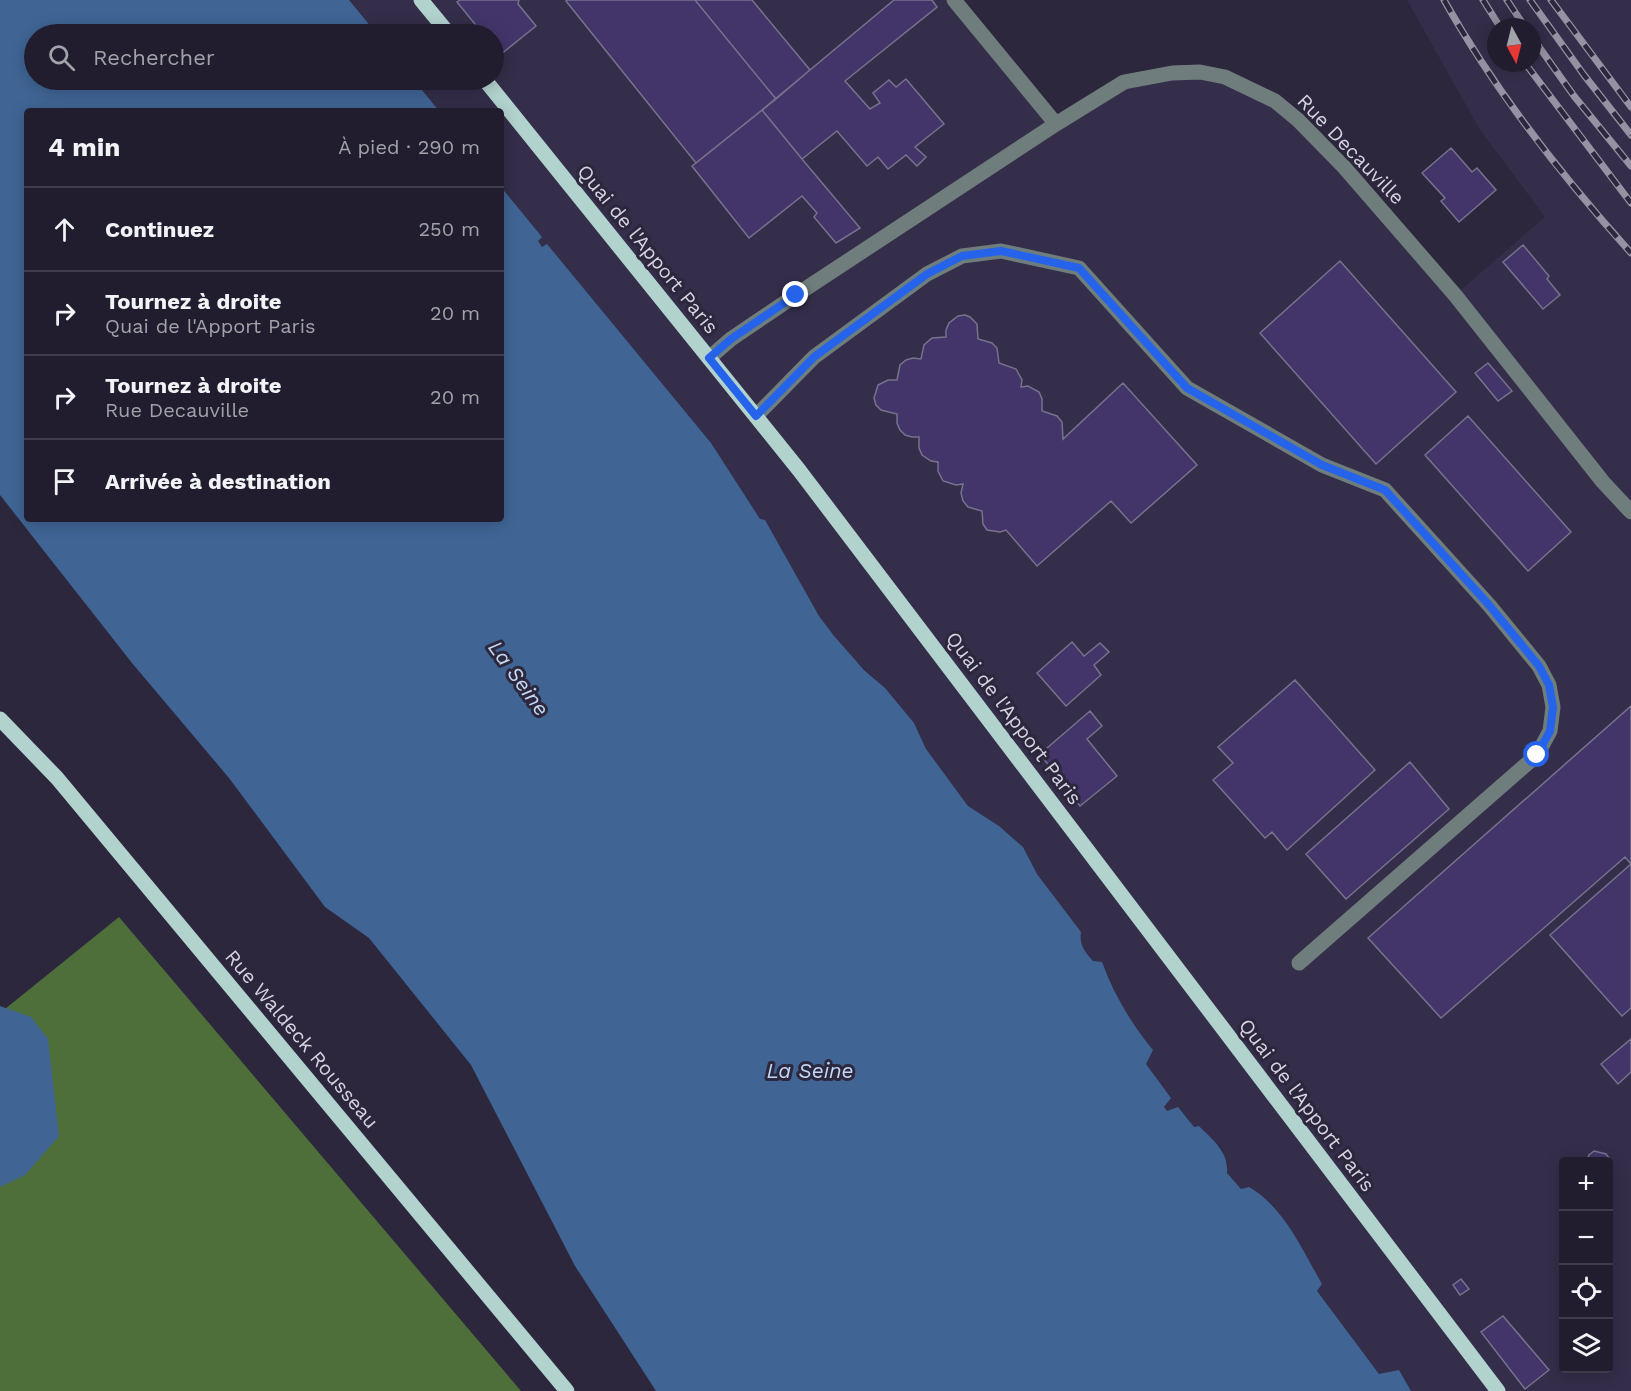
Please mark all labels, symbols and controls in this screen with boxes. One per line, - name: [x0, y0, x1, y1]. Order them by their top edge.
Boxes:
- north arrow: [1487, 18, 1541, 72]
- search box: [24, 24, 504, 90]
- icon: search: [45, 41, 78, 74]
- text: Rechercher: [93, 45, 215, 70]
- street label: Rue Decauville: [1292, 89, 1410, 209]
- text: 4 min: [48, 132, 120, 162]
- text: À pied · 290 m: [338, 135, 480, 159]
- street label: Quai de l'Apport Paris: [572, 160, 724, 338]
- icon: ahead: [48, 213, 81, 246]
- text: Continuez: [105, 217, 214, 242]
- text: 250 m: [418, 217, 480, 241]
- route end: [782, 281, 808, 307]
- text: Tournez à droite: [105, 289, 282, 314]
- icon: right: [48, 297, 81, 330]
- text: 20 m: [430, 301, 480, 325]
- text: Quai de l'Apport Paris: [105, 314, 316, 338]
- text: Tournez à droite: [105, 373, 282, 398]
- icon: right: [48, 381, 81, 414]
- text: 20 m: [430, 385, 480, 409]
- text: Rue Decauville: [105, 398, 249, 422]
- icon: arrive: [48, 465, 81, 498]
- text: Arrivée à destination: [105, 469, 331, 494]
- street label: Quai de l'Apport Paris: [941, 627, 1087, 809]
- water label: La Seine: [483, 635, 555, 721]
- route start: [1523, 741, 1549, 767]
- street label: Rue Waldeck Rousseau: [220, 945, 384, 1133]
- street label: Quai de l'Apport Paris: [1234, 1014, 1380, 1196]
- water label: La Seine: [766, 1058, 854, 1083]
- map controls: [1559, 1157, 1613, 1373]
- button: +: [1559, 1157, 1613, 1211]
- button: −: [1559, 1211, 1613, 1265]
- button: locate: [1559, 1265, 1613, 1319]
- button: layers: [1559, 1319, 1613, 1373]

